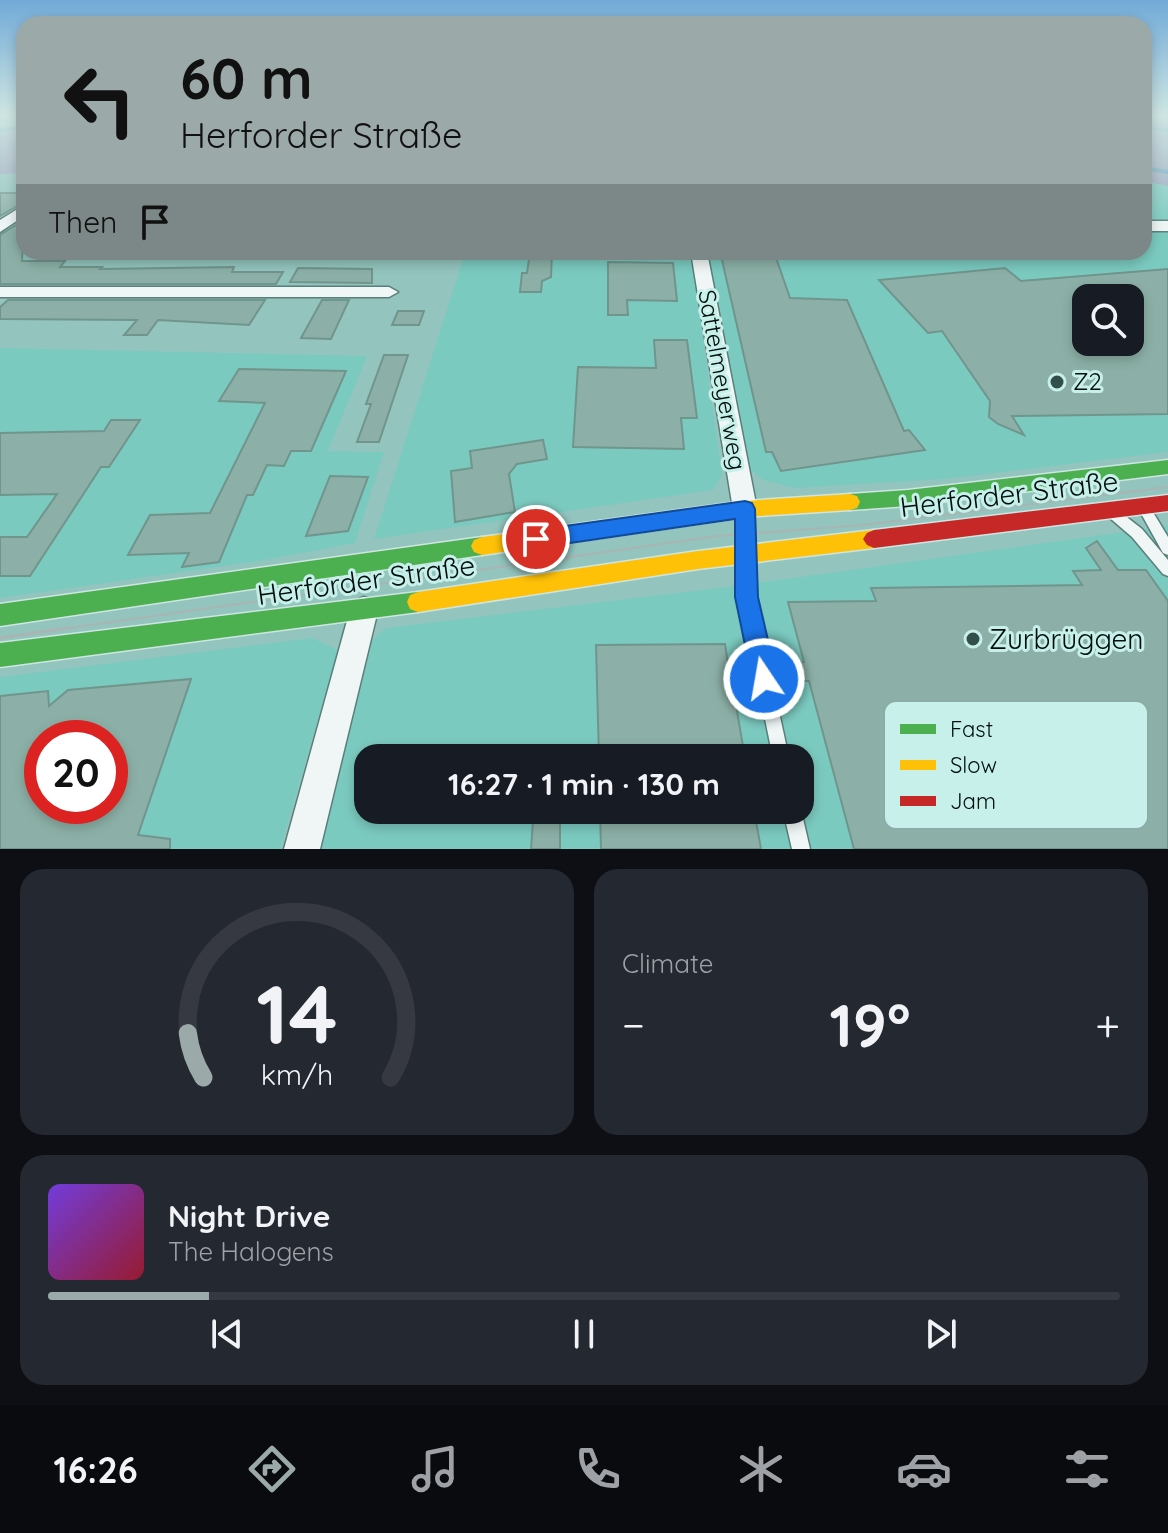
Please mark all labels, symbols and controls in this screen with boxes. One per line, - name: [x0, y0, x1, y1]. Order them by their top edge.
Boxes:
- text: 60 m: [180, 43, 313, 113]
- icon: left: [48, 48, 152, 152]
- text: Herforder Straße: [180, 112, 462, 157]
- icon: arrive: [133, 200, 177, 244]
- text: Then: [48, 203, 117, 241]
- map controls: [1072, 284, 1144, 356]
- button: search: [1072, 284, 1144, 356]
- street label: Sattelmeyerweg: [692, 287, 754, 472]
- place label: Z2: [1073, 366, 1102, 396]
- marker: Z2: [1048, 373, 1066, 391]
- street label: Herforder Straße: [898, 463, 1120, 524]
- pin: [502, 505, 570, 573]
- icon: arrive: [514, 517, 558, 561]
- street label: Herforder Straße: [255, 547, 477, 612]
- place label: Zurbrüggen: [989, 621, 1143, 656]
- marker: Zurbrüggen: [964, 630, 982, 648]
- position arrow: [722, 637, 806, 721]
- legend: [884, 701, 1148, 829]
- text: Fast: [950, 715, 993, 743]
- speed limit sign: 20: [24, 720, 128, 824]
- text: Slow: [950, 751, 997, 779]
- text: 16:27 · 1 min · 130 m: [448, 765, 720, 803]
- text: Jam: [950, 787, 996, 815]
- text: Climate: [622, 947, 713, 980]
- text: 14: [256, 961, 338, 1065]
- text: 19°: [830, 987, 911, 1062]
- text: −: [622, 997, 645, 1052]
- text: +: [1095, 997, 1120, 1052]
- text: km/h: [261, 1056, 333, 1092]
- text: Night Drive: [168, 1197, 330, 1235]
- text: The Halogens: [168, 1235, 334, 1268]
- icon: previous: [205, 1312, 249, 1356]
- icon: pause: [562, 1312, 606, 1356]
- icon: next: [919, 1312, 963, 1356]
- icon: directions: [244, 1441, 300, 1497]
- icon: music: [407, 1441, 463, 1497]
- icon: phone: [570, 1441, 626, 1497]
- icon: climate: [733, 1441, 789, 1497]
- icon: car: [896, 1441, 952, 1497]
- icon: filters: [1059, 1441, 1115, 1497]
- text: 16:26: [53, 1447, 138, 1492]

